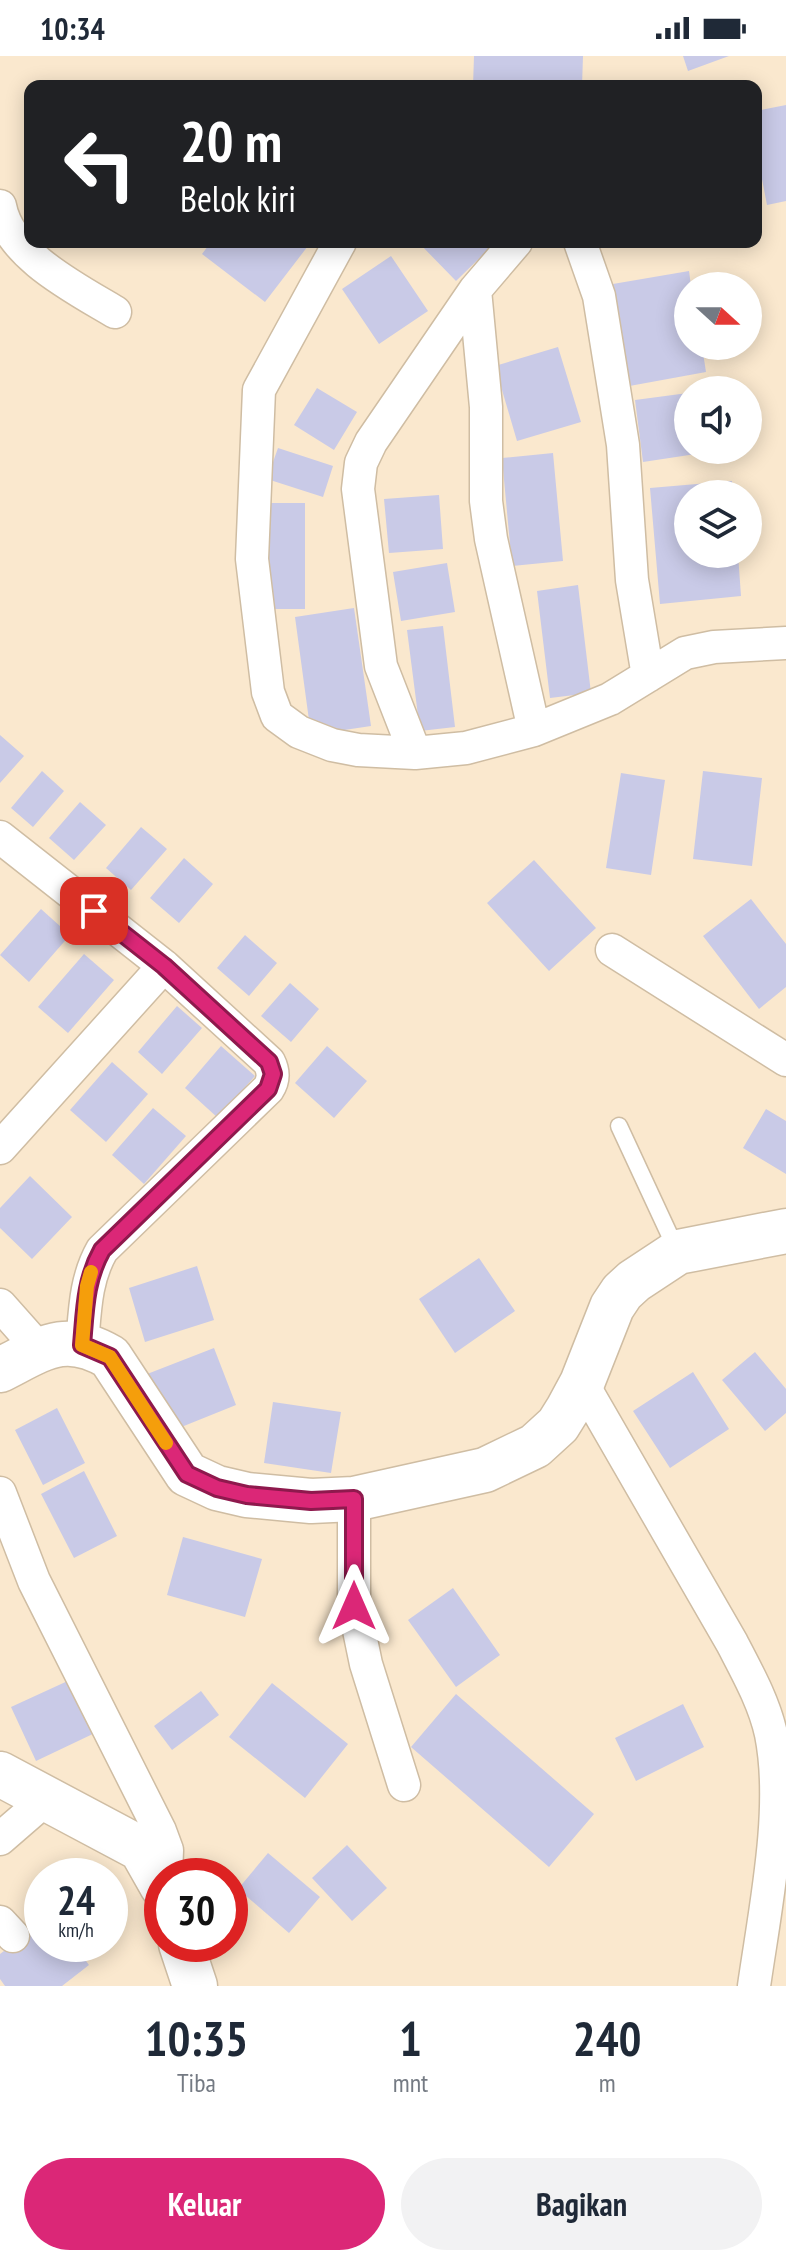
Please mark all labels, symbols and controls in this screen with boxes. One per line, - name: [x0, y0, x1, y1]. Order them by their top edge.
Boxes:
- text: 10:34: [40, 9, 105, 48]
- text: 20 m: [180, 105, 282, 177]
- icon: left: [48, 112, 152, 216]
- text: Belok kiri: [180, 175, 296, 222]
- north arrow: [674, 272, 762, 360]
- map controls: [674, 272, 762, 568]
- button: sound: [674, 376, 762, 464]
- button: layers: [674, 480, 762, 568]
- pin: [60, 877, 128, 945]
- icon: arrive: [72, 889, 116, 933]
- position arrow: [312, 1564, 396, 1648]
- speed limit sign: 30: [144, 1858, 248, 1962]
- text: 24: [57, 1874, 95, 1926]
- text: km/h: [58, 1917, 94, 1943]
- text: 10:35: [144, 2007, 248, 2069]
- text: 1: [399, 2007, 422, 2069]
- text: 240: [573, 2007, 642, 2069]
- text: Tiba: [177, 2066, 216, 2099]
- text: mnt: [393, 2066, 428, 2099]
- text: m: [599, 2066, 616, 2099]
- button: Keluar: [24, 2158, 385, 2250]
- button: Bagikan: [401, 2158, 762, 2250]

